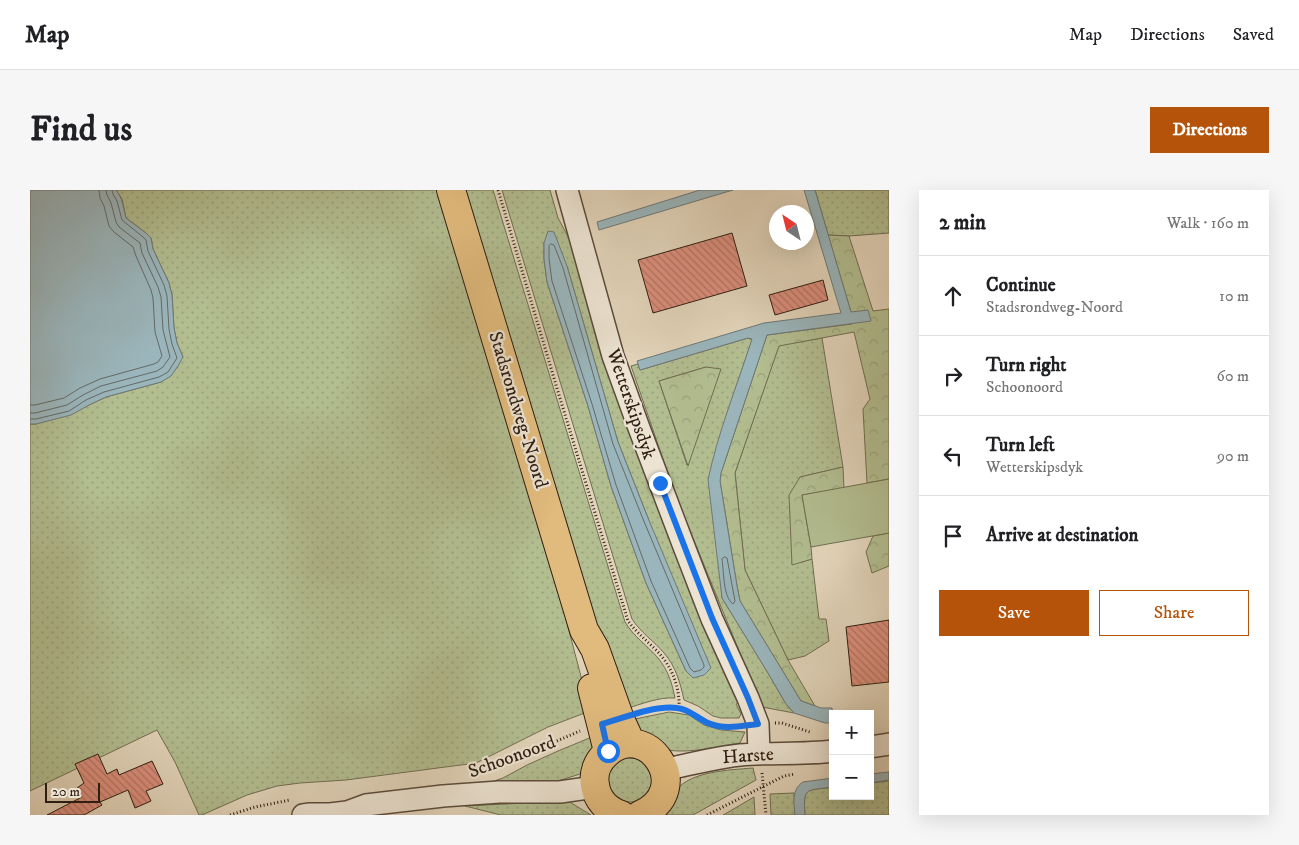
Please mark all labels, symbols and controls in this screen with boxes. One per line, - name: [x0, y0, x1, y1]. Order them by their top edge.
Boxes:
- text: Map: [25, 20, 69, 50]
- text: Map: [1069, 24, 1102, 46]
- text: Directions: [1130, 24, 1205, 46]
- text: Saved: [1233, 24, 1274, 46]
- button: Directions: [1150, 107, 1269, 153]
- text: Find us: [30, 108, 132, 152]
- north arrow: [769, 205, 814, 250]
- text: 2 min: [939, 210, 986, 236]
- text: Walk · 160 m: [1167, 213, 1249, 233]
- text: Continue: [986, 274, 1056, 297]
- icon: ahead: [939, 282, 967, 310]
- text: 10 m: [1219, 286, 1249, 306]
- text: Stadsrondweg-Noord: [986, 297, 1123, 317]
- street label: Stadsrondweg-Noord: [483, 329, 553, 492]
- street label: Wetterskipsdyk: [601, 345, 661, 463]
- text: Turn right: [986, 354, 1066, 377]
- icon: right: [939, 362, 967, 390]
- text: 60 m: [1217, 366, 1249, 386]
- text: Schoonoord: [986, 377, 1063, 397]
- text: Turn left: [986, 434, 1055, 457]
- icon: left: [939, 442, 967, 470]
- text: 90 m: [1217, 446, 1249, 466]
- text: Wetterskipsdyk: [986, 457, 1083, 477]
- route end: [649, 472, 672, 495]
- icon: arrive: [939, 522, 967, 550]
- text: Arrive at destination: [986, 524, 1138, 547]
- button: Save: [939, 590, 1089, 636]
- button: Share: [1099, 590, 1249, 636]
- map controls: [829, 710, 874, 800]
- button: +: [829, 710, 874, 755]
- street label: Schoonoord: [465, 730, 559, 783]
- route start: [597, 740, 620, 763]
- street label: Harste: [722, 743, 775, 769]
- button: −: [829, 755, 874, 800]
- scale bar: [45, 780, 100, 803]
- text: 20 m: [52, 783, 80, 801]

